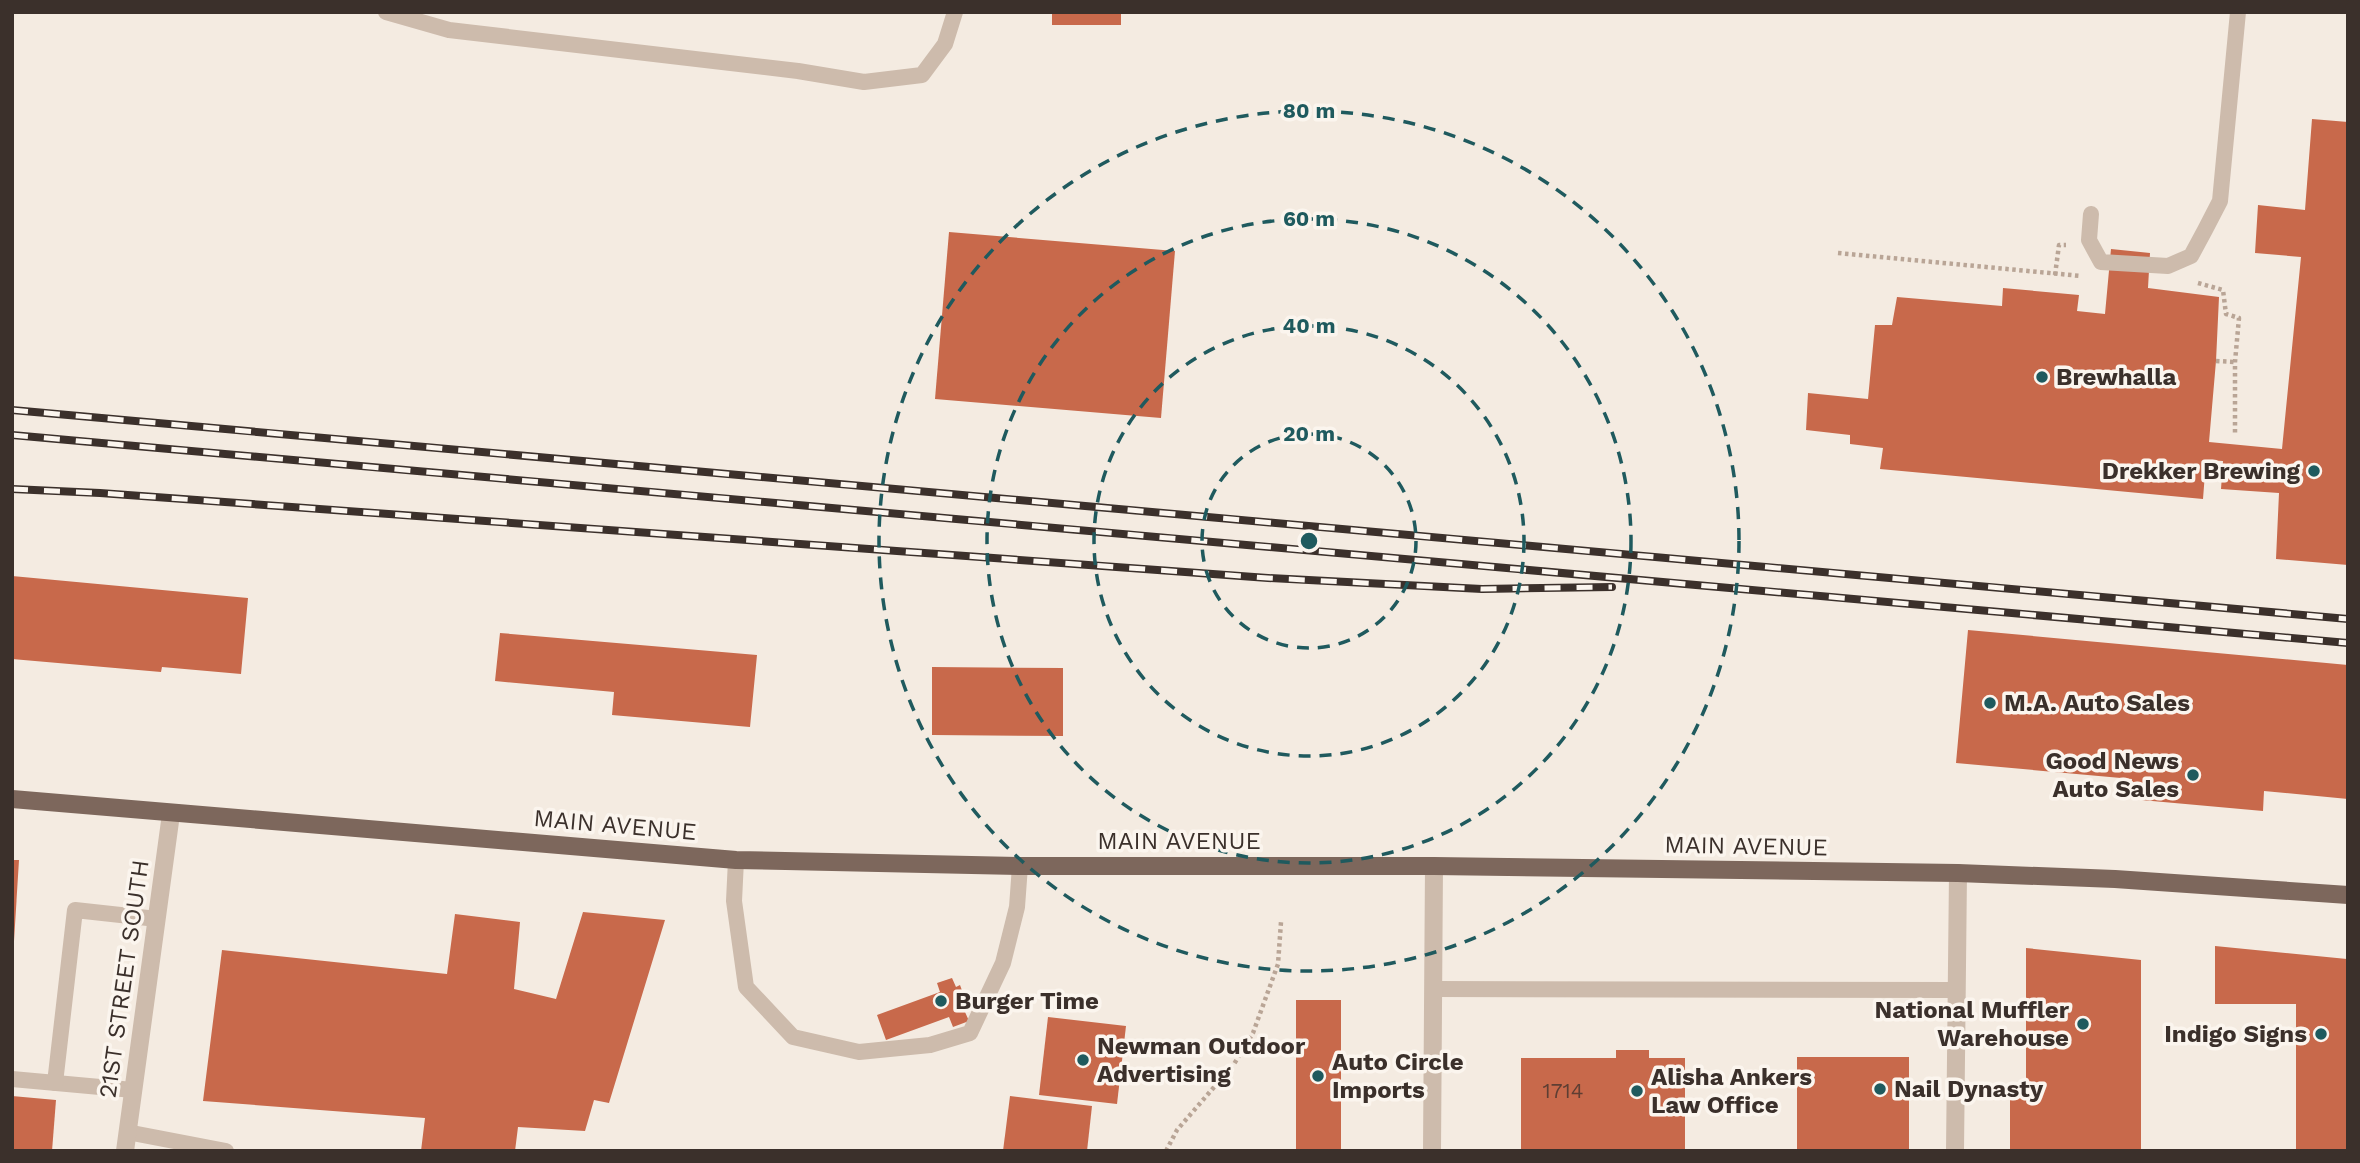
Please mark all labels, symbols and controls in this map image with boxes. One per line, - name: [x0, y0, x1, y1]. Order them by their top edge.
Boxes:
- text: 80 m: [1283, 98, 1335, 123]
- text: 60 m: [1283, 206, 1335, 231]
- text: 40 m: [1283, 313, 1335, 338]
- place label: Brewhalla: [2056, 363, 2176, 391]
- marker: Brewhalla: [2034, 369, 2050, 385]
- text: 20 m: [1283, 421, 1335, 446]
- place label: Drekker Brewing: [2102, 457, 2301, 485]
- marker: Drekker Brewing: [2306, 463, 2322, 479]
- centre of rings: [1297, 529, 1321, 553]
- place label: M.A. Auto Sales: [2004, 689, 2190, 717]
- marker: M.A. Auto Sales: [1982, 695, 1998, 711]
- place label: Good News Auto Sales: [2045, 747, 2179, 803]
- marker: Good News Auto Sales: [2185, 767, 2201, 783]
- street label: MAIN AVENUE: [532, 804, 698, 846]
- street label: MAIN AVENUE: [1097, 827, 1261, 855]
- street label: MAIN AVENUE: [1664, 831, 1828, 861]
- street label: 21ST STREET SOUTH: [93, 858, 155, 1100]
- place label: Burger Time: [955, 987, 1099, 1015]
- marker: Burger Time: [933, 993, 949, 1009]
- place label: National Muffler Warehouse: [1875, 996, 2070, 1052]
- marker: National Muffler Warehouse: [2075, 1016, 2091, 1032]
- place label: Indigo Signs: [2164, 1020, 2307, 1048]
- marker: Indigo Signs: [2313, 1026, 2329, 1042]
- place label: Newman Outdoor Advertising: [1097, 1032, 1306, 1088]
- place label: Auto Circle Imports: [1332, 1048, 1464, 1104]
- marker: Newman Outdoor Advertising: [1075, 1052, 1091, 1068]
- place label: Alisha Ankers Law Office: [1651, 1063, 1812, 1119]
- marker: Auto Circle Imports: [1310, 1068, 1326, 1084]
- place label: Nail Dynasty: [1894, 1075, 2044, 1103]
- house number: 1714: [1543, 1078, 1584, 1103]
- marker: Nail Dynasty: [1872, 1081, 1888, 1097]
- marker: Alisha Ankers Law Office: [1629, 1083, 1645, 1099]

